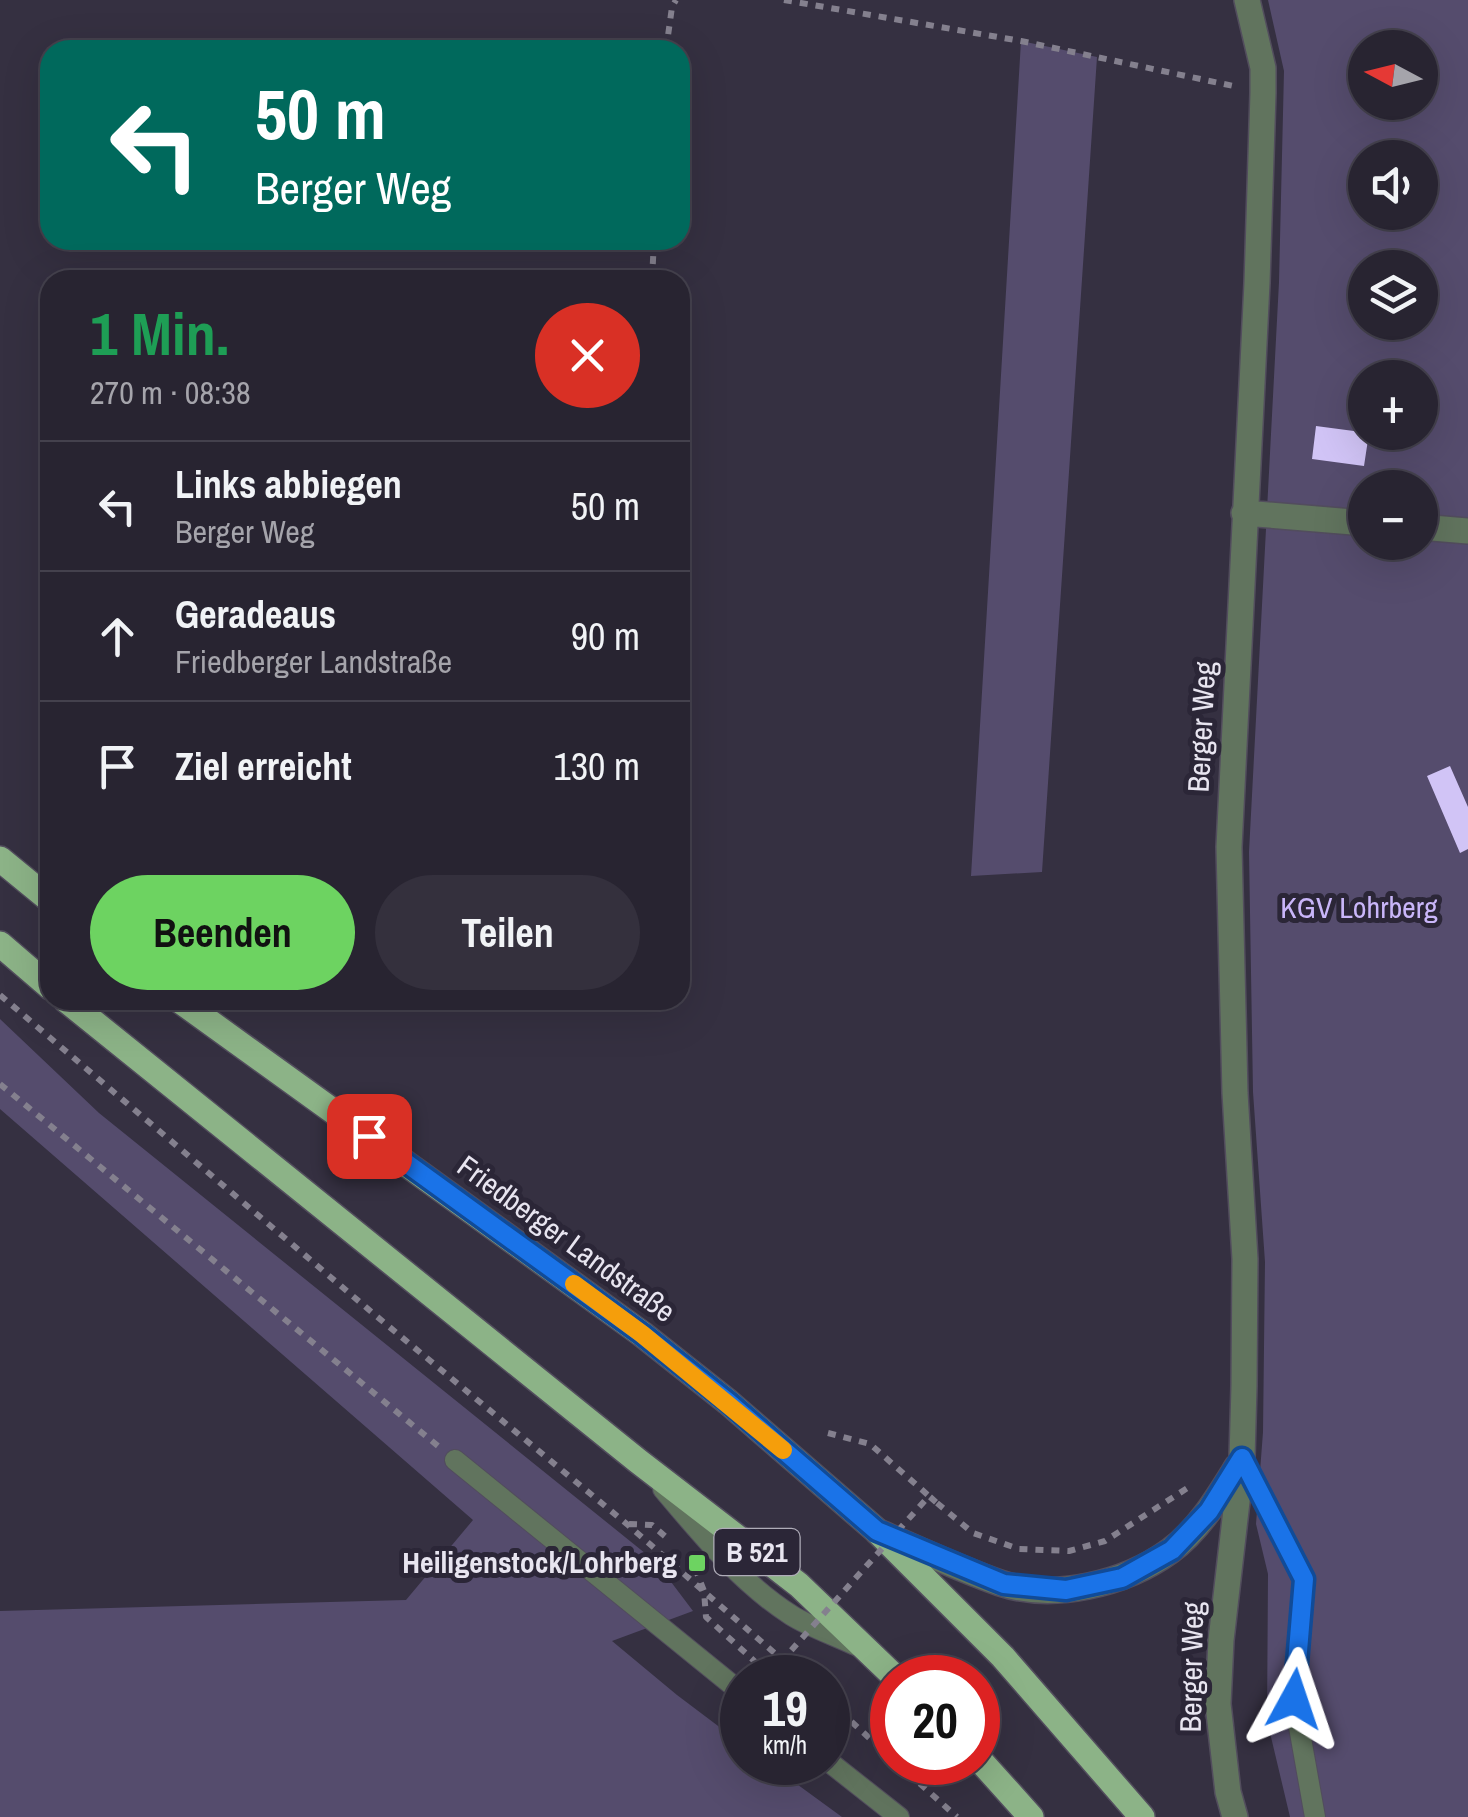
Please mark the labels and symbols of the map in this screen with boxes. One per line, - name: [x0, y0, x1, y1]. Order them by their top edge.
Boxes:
- north arrow: [1348, 30, 1438, 120]
- street label: Berger Weg: [1178, 660, 1224, 793]
- park label: KGV Lohrberg: [1280, 887, 1438, 927]
- pin: [327, 1094, 412, 1179]
- street label: Friedberger Landstraße: [450, 1146, 683, 1331]
- road number: B 521: [714, 1529, 800, 1575]
- place label: Heiligenstock/Lohrberg: [402, 1542, 677, 1582]
- marker: Heiligenstock/Lohrberg: [686, 1552, 708, 1574]
- street label: Berger Weg: [1170, 1601, 1212, 1733]
- position arrow: [1242, 1647, 1346, 1751]
- speed limit sign: 20: [870, 1655, 1000, 1785]

